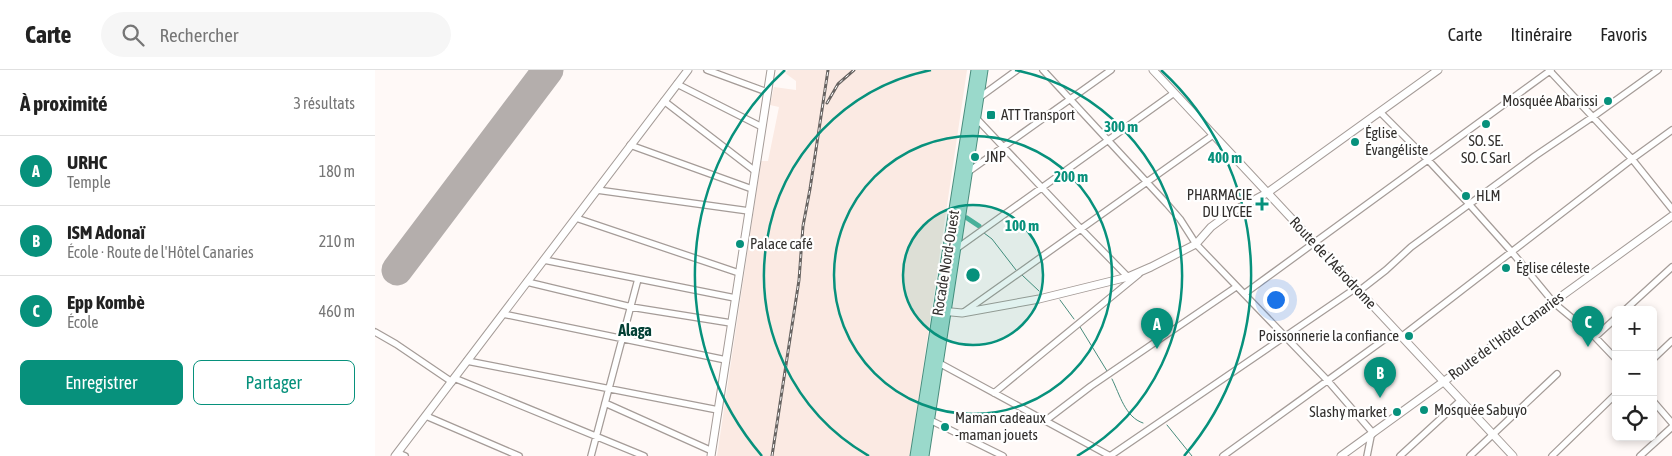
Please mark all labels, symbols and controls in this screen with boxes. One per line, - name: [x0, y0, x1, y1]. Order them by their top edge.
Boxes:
- search box: [101, 12, 451, 57]
- text: Carte: [25, 21, 71, 48]
- icon: search: [119, 21, 147, 49]
- text: Rechercher: [159, 24, 238, 46]
- text: Carte: [1448, 24, 1482, 45]
- text: Itinéraire: [1510, 24, 1572, 45]
- text: Favoris: [1600, 24, 1647, 45]
- text: À proximité: [20, 91, 108, 115]
- place label: Mosquée Abarissi: [1502, 92, 1598, 109]
- text: 3 résultats: [293, 94, 355, 112]
- marker: Mosquée Abarissi: [1602, 95, 1614, 107]
- place label: ATT Transport: [1001, 106, 1075, 123]
- marker: ATT Transport: [985, 109, 997, 121]
- text: 300 m: [1104, 118, 1138, 135]
- marker: SO. SE. SO. C Sarl: [1480, 118, 1492, 130]
- place label: Église Évangéliste: [1365, 124, 1429, 158]
- place label: SO. SE. SO. C Sarl: [1461, 132, 1511, 166]
- marker: Église Évangéliste: [1349, 136, 1361, 148]
- place label: JNP: [985, 148, 1006, 165]
- text: 400 m: [1207, 149, 1242, 166]
- text: URHC: [67, 151, 107, 173]
- marker: JNP: [969, 151, 981, 163]
- text: A: [32, 162, 40, 180]
- text: 180 m: [319, 162, 355, 180]
- text: 200 m: [1054, 168, 1088, 185]
- text: Temple: [67, 173, 111, 191]
- place label: PHARMACIE DU LYCEE: [1187, 186, 1253, 220]
- place label: HLM: [1476, 187, 1501, 204]
- marker: HLM: [1460, 190, 1472, 202]
- marker: PHARMACIE DU LYCEE: [1256, 198, 1268, 210]
- street label: Rocade Nord-Ouest: [929, 209, 962, 317]
- street label: Route de l'Aérodrome: [1287, 213, 1380, 312]
- text: 100 m: [1005, 217, 1039, 234]
- text: ISM Adonaï: [67, 221, 145, 243]
- text: B: [32, 232, 40, 250]
- text: 210 m: [319, 232, 355, 250]
- place label: Palace café: [750, 235, 813, 252]
- marker: Palace café: [734, 238, 746, 250]
- text: École · Route de l'Hôtel Canaries: [67, 243, 254, 261]
- place label: Église céleste: [1516, 259, 1590, 276]
- marker: Église céleste: [1500, 262, 1512, 274]
- centre of rings: [964, 266, 982, 284]
- your location: [1263, 287, 1289, 313]
- street label: Route de l'Hôtel Canaries: [1445, 288, 1567, 383]
- text: Epp Kombè: [67, 291, 145, 313]
- text: C: [32, 302, 40, 320]
- text: 460 m: [319, 302, 355, 320]
- pin: C: [1572, 306, 1604, 347]
- map controls: [1612, 306, 1657, 441]
- button: +: [1612, 306, 1657, 351]
- pin: A: [1141, 308, 1173, 349]
- text: École: [67, 313, 99, 331]
- district label: Alaga: [617, 321, 652, 339]
- place label: Poissonnerie la confiance: [1258, 327, 1399, 344]
- marker: Poissonnerie la confiance: [1403, 330, 1415, 342]
- button: −: [1612, 351, 1657, 396]
- pin: B: [1364, 357, 1396, 398]
- button: Enregistrer: [20, 360, 183, 405]
- button: Partager: [193, 360, 355, 405]
- button: locate: [1612, 396, 1657, 441]
- place label: Mosquée Sabuyo: [1434, 401, 1527, 418]
- place label: Slashy market: [1309, 403, 1387, 420]
- marker: Mosquée Sabuyo: [1418, 404, 1430, 416]
- marker: Slashy market: [1391, 406, 1403, 418]
- place label: Maman cadeaux -maman jouets: [955, 409, 1046, 443]
- marker: Maman cadeaux -maman jouets: [939, 421, 951, 433]

